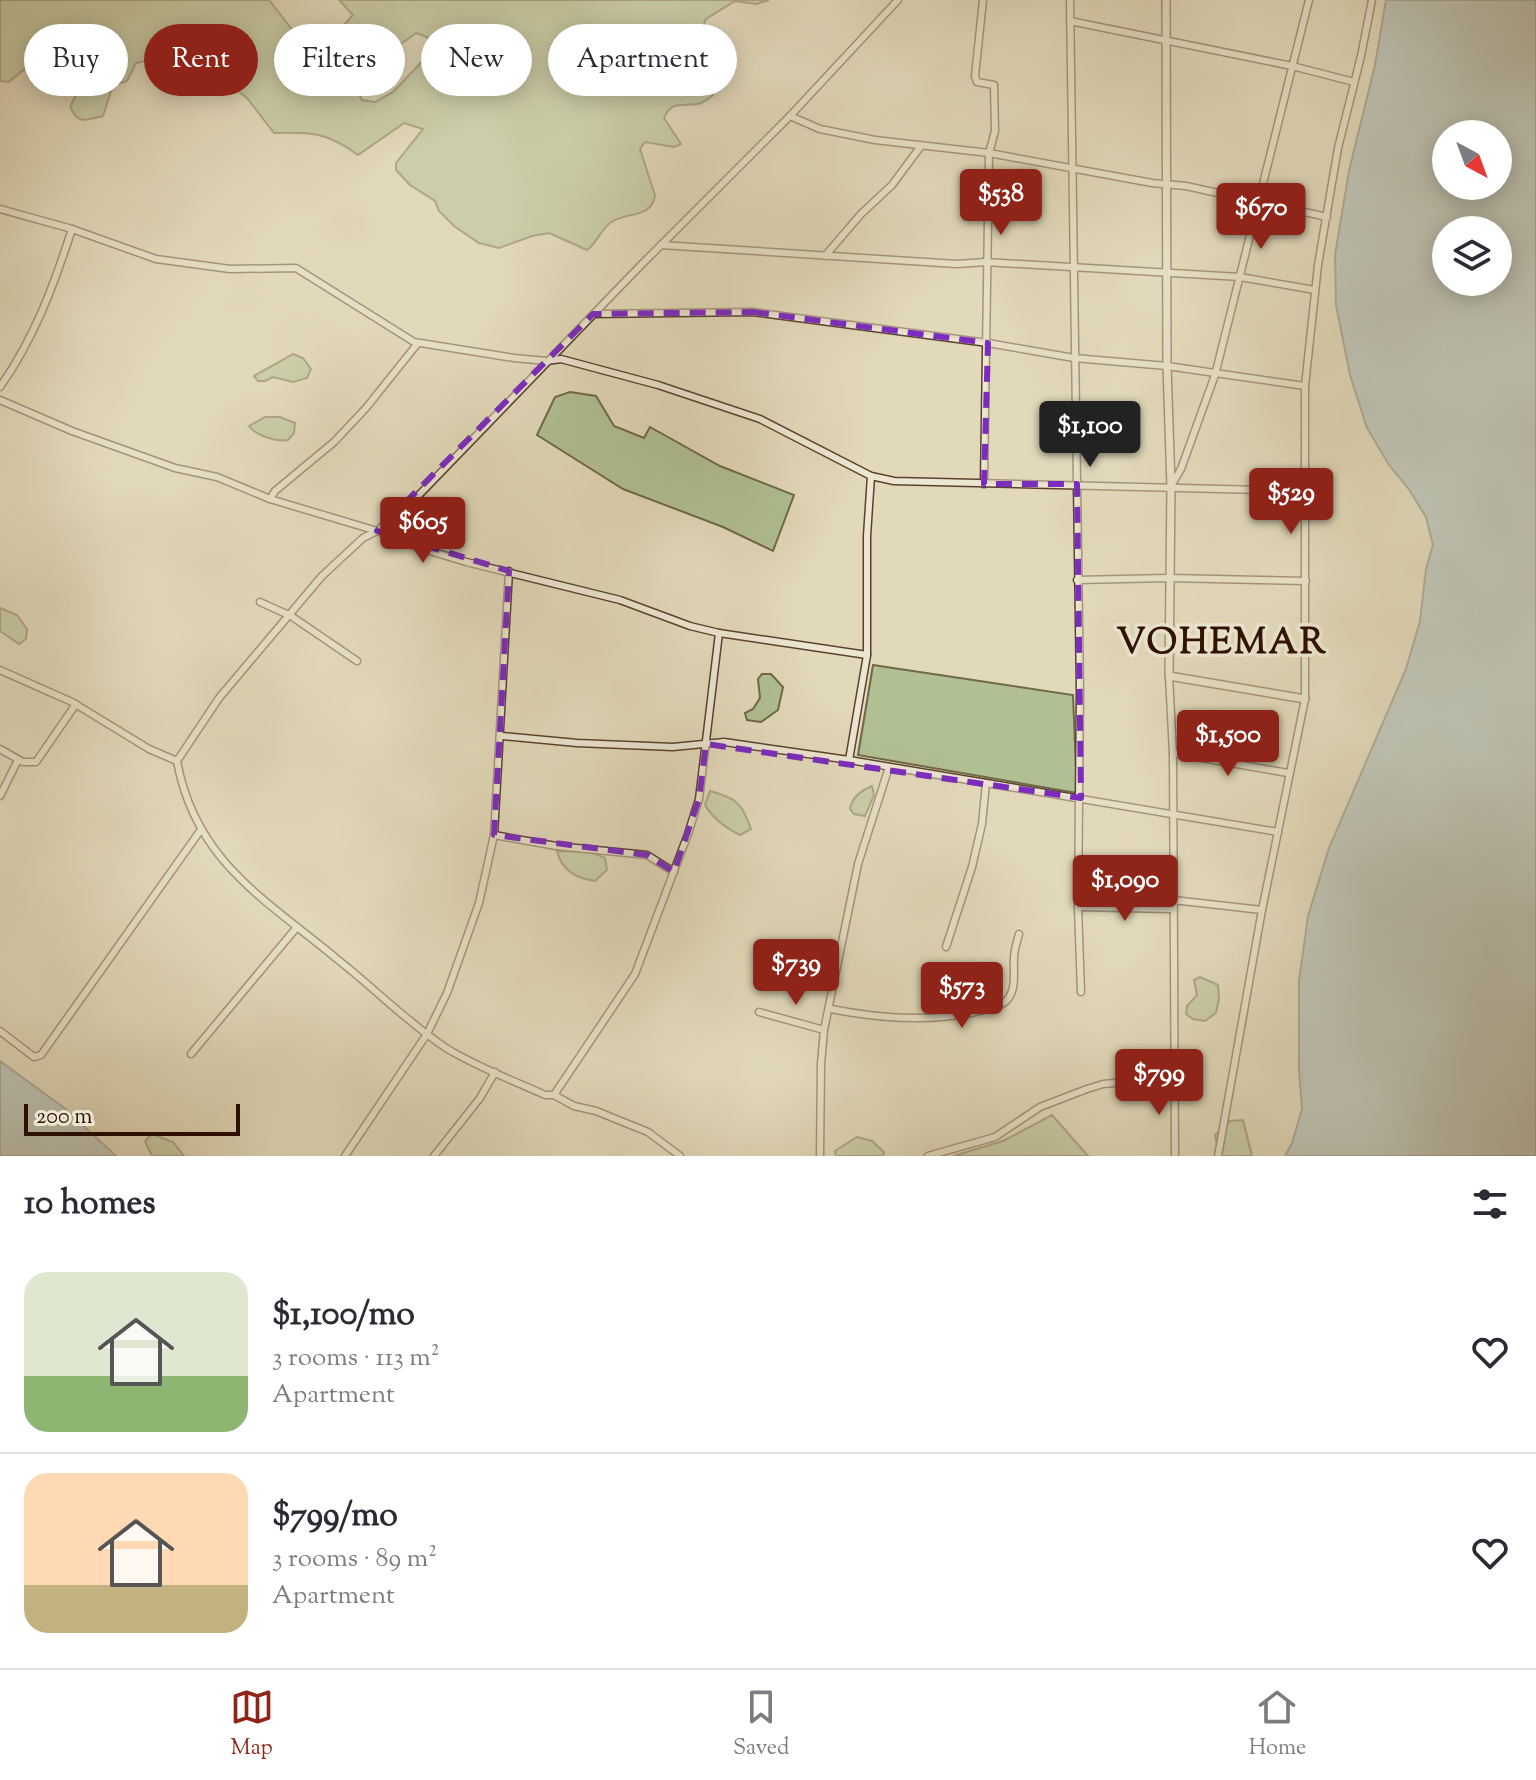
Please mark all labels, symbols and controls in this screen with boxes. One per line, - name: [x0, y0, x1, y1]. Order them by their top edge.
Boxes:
- chip: Buy: [24, 24, 128, 96]
- chip: Rent: [144, 24, 258, 96]
- chip: Filters: [274, 24, 405, 96]
- chip: New: [421, 24, 532, 96]
- chip: Apartment: [548, 24, 737, 96]
- north arrow: [1432, 120, 1512, 200]
- map controls: [1432, 120, 1512, 296]
- pin: $538: [954, 169, 1048, 237]
- text: $538: [978, 176, 1024, 213]
- pin: $670: [1214, 183, 1308, 251]
- text: $670: [1234, 190, 1288, 227]
- button: layers: [1432, 216, 1512, 296]
- pin: $1,100: [1025, 401, 1155, 469]
- text: $1,100: [1057, 408, 1123, 445]
- pin: $529: [1244, 468, 1338, 536]
- text: $529: [1267, 475, 1315, 512]
- pin: $605: [376, 497, 470, 565]
- text: $605: [398, 504, 448, 541]
- district label: VOHEMAR: [1116, 618, 1328, 670]
- pin: $1,500: [1163, 710, 1293, 778]
- text: $1,500: [1195, 717, 1261, 754]
- pin: $1,090: [1060, 855, 1190, 923]
- text: $1,090: [1091, 862, 1159, 899]
- pin: $739: [749, 939, 843, 1007]
- text: $739: [771, 946, 821, 983]
- pin: $573: [915, 962, 1009, 1030]
- text: $573: [939, 969, 985, 1006]
- pin: $799: [1112, 1049, 1206, 1117]
- text: $799: [1133, 1056, 1185, 1093]
- scale bar: [24, 1100, 240, 1136]
- text: 200 m: [36, 1102, 92, 1134]
- text: 10 homes: [24, 1180, 156, 1229]
- icon: filters: [1468, 1182, 1512, 1226]
- text: $1,100/mo: [272, 1291, 415, 1340]
- icon: home: [88, 1304, 184, 1400]
- icon: heart: [1468, 1330, 1512, 1374]
- text: 3 rooms · 113 m²: [272, 1340, 440, 1377]
- text: Apartment: [272, 1377, 395, 1414]
- text: $799/mo: [272, 1492, 398, 1541]
- icon: home: [88, 1505, 184, 1601]
- icon: heart: [1468, 1531, 1512, 1575]
- text: 3 rooms · 89 m²: [272, 1541, 437, 1578]
- text: Apartment: [272, 1578, 395, 1615]
- tab: Map: [230, 1685, 274, 1765]
- tab: Saved: [733, 1685, 789, 1765]
- tab: Home: [1249, 1685, 1306, 1765]

